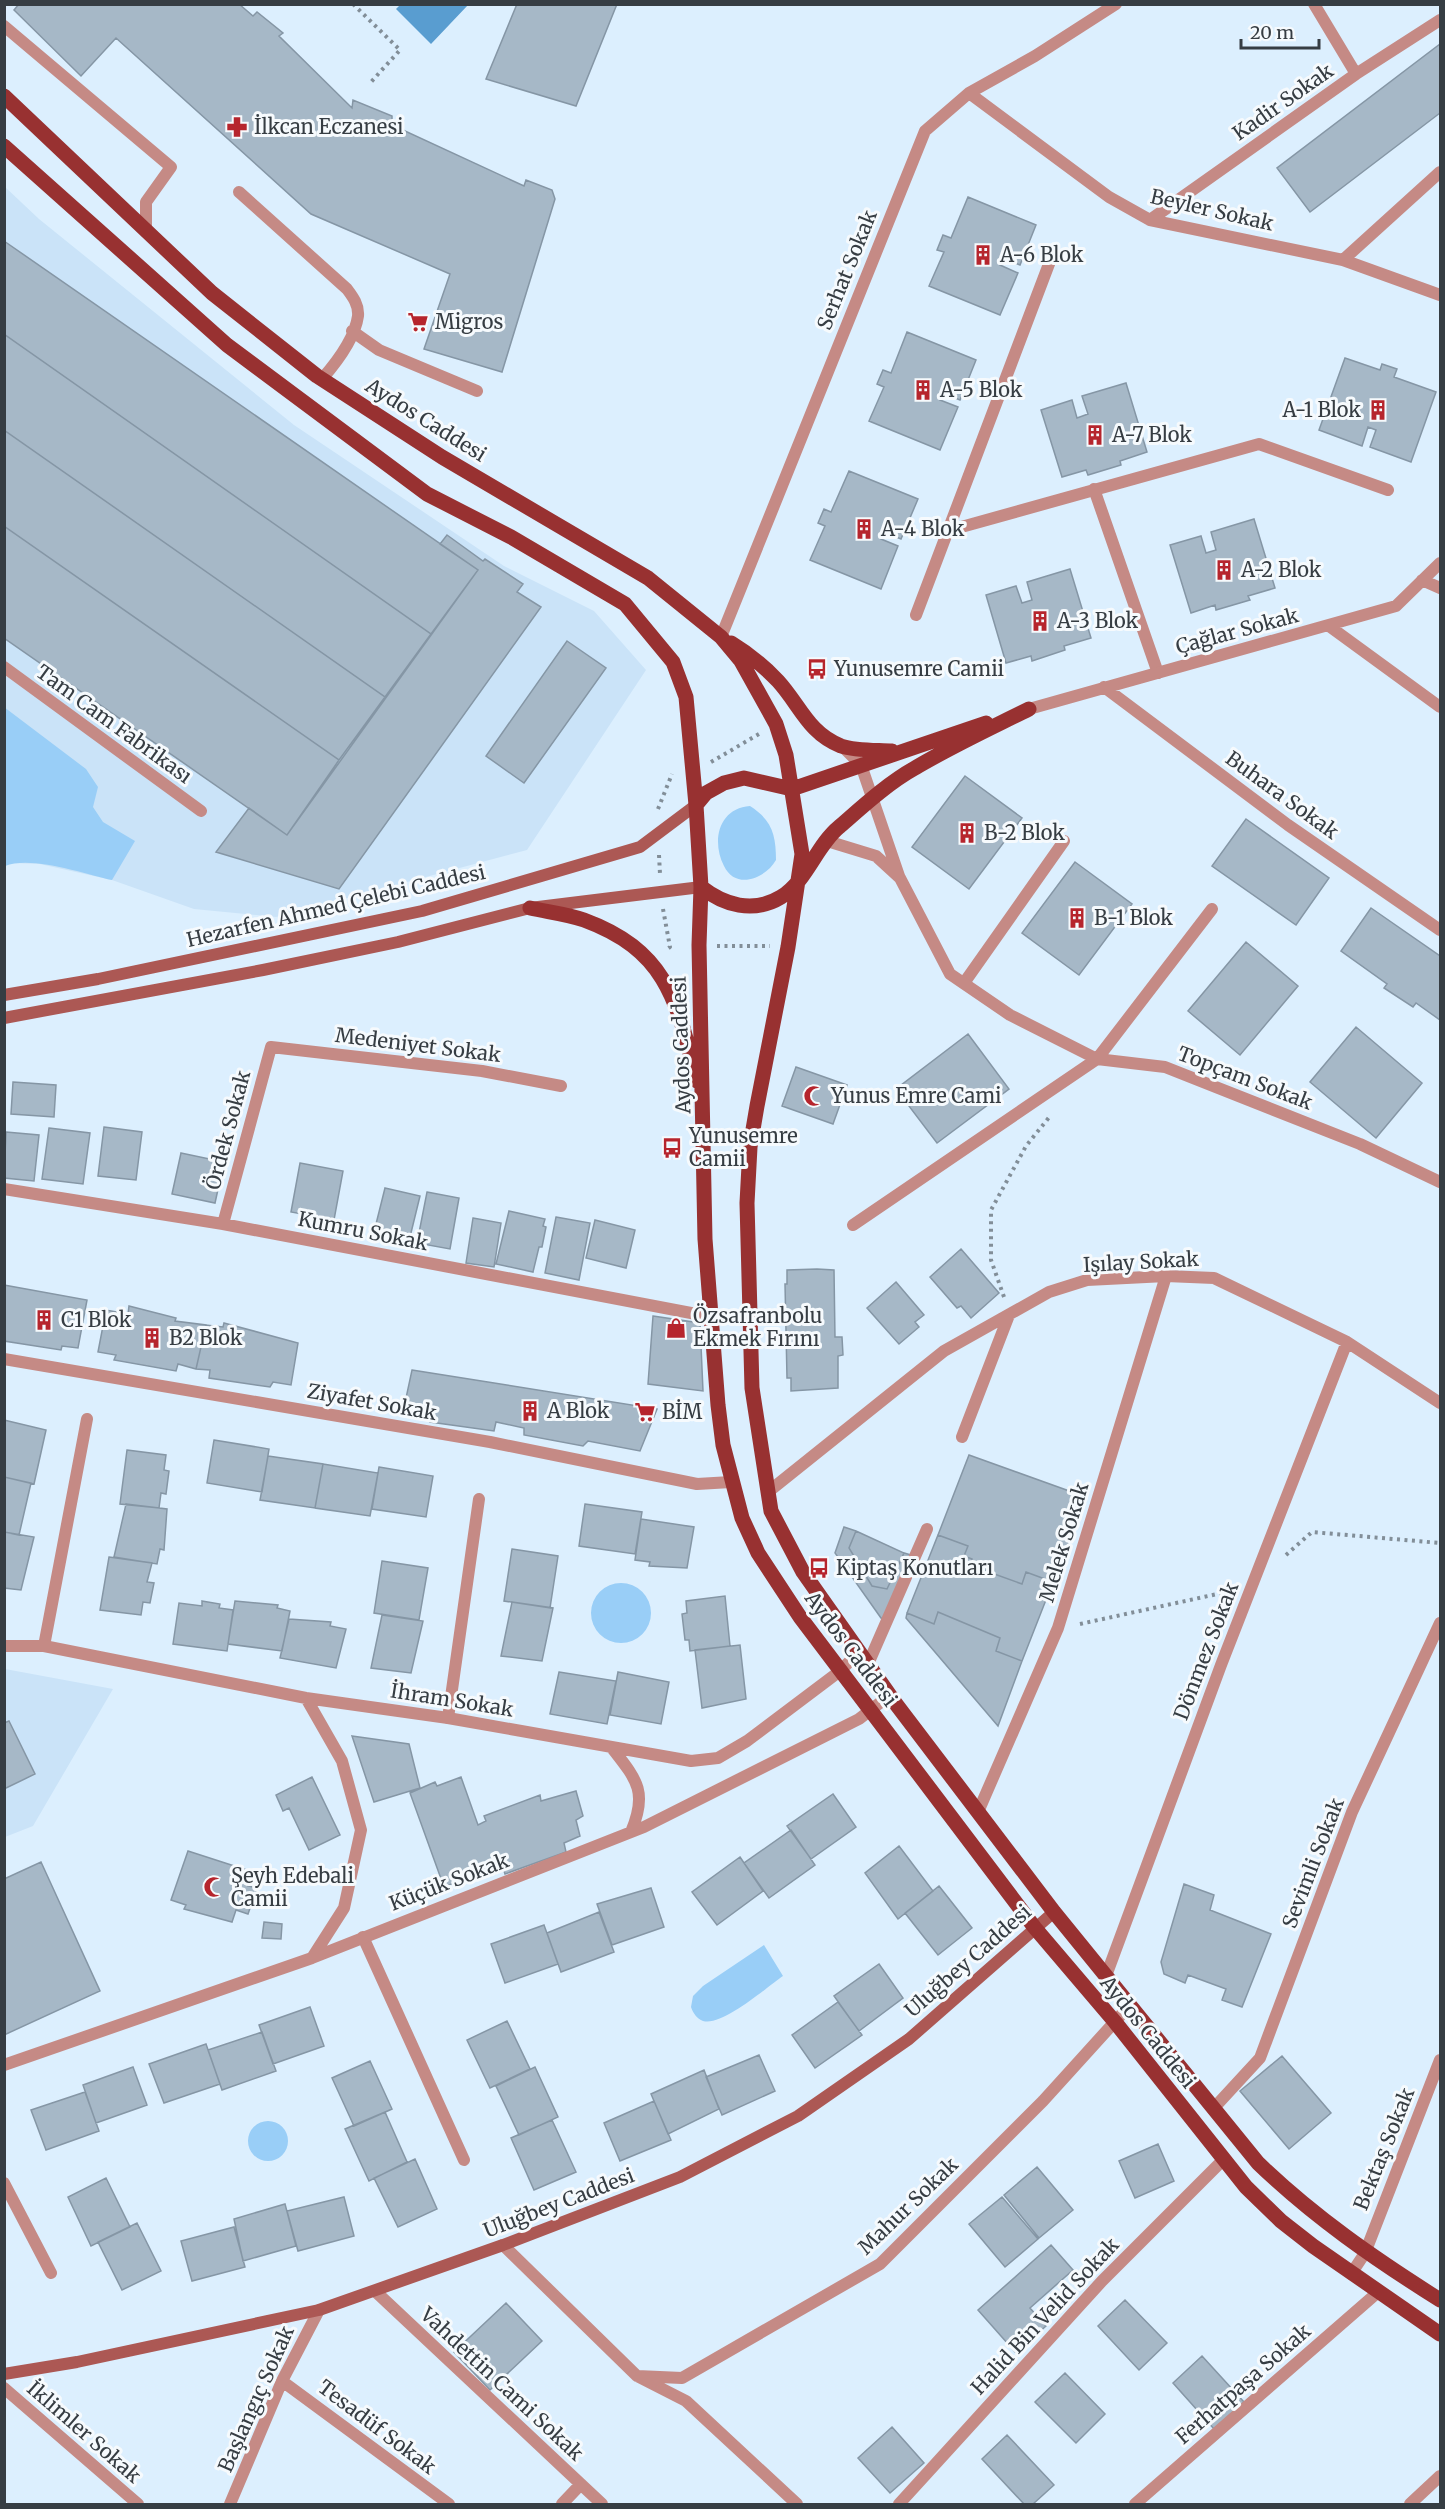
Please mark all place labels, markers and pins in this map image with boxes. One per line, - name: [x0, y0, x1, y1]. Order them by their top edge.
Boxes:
- place label: İlkcan Eczanesi: [254, 114, 404, 139]
- pharmacy icon: İlkcan Eczanesi: [225, 115, 249, 139]
- place label: A-6 Blok: [999, 242, 1084, 267]
- building icon: A-6 Blok: [971, 243, 995, 267]
- place label: Migros: [435, 309, 503, 334]
- supermarket icon: Migros: [406, 310, 430, 334]
- place label: A-5 Blok: [939, 377, 1023, 402]
- building icon: A-5 Blok: [911, 378, 935, 402]
- place label: A-1 Blok: [1281, 397, 1361, 422]
- building icon: A-1 Blok: [1366, 398, 1390, 422]
- place label: A-7 Blok: [1111, 422, 1192, 447]
- building icon: A-7 Blok: [1083, 423, 1107, 447]
- place label: A-4 Blok: [880, 516, 965, 541]
- building icon: A-4 Blok: [852, 517, 876, 541]
- place label: A-2 Blok: [1240, 557, 1322, 582]
- building icon: A-2 Blok: [1212, 558, 1236, 582]
- place label: A-3 Blok: [1056, 608, 1139, 633]
- building icon: A-3 Blok: [1028, 609, 1052, 633]
- place label: Yunusemre Camii: [833, 656, 1004, 681]
- bus stop icon: Yunusemre Camii: [805, 657, 829, 681]
- place label: B-2 Blok: [984, 820, 1065, 845]
- building icon: B-2 Blok: [955, 821, 979, 845]
- place label: B-1 Blok: [1094, 905, 1173, 930]
- building icon: B-1 Blok: [1065, 906, 1089, 930]
- place label: Yunus Emre Cami: [830, 1083, 1002, 1108]
- mosque icon: Yunus Emre Cami: [802, 1084, 826, 1108]
- place label: Yunusemre Cami̇i̇: [688, 1123, 798, 1171]
- bus stop icon: Yunusemre Cami̇i̇: [660, 1136, 684, 1160]
- place label: Özsafranbolu Ekmek Fırını: [693, 1303, 822, 1351]
- place label: C1 Blok: [61, 1307, 132, 1332]
- building icon: C1 Blok: [32, 1308, 56, 1332]
- shop icon: Özsafranbolu Ekmek Fırını: [664, 1316, 688, 1340]
- place label: B2 Blok: [169, 1325, 243, 1350]
- building icon: B2 Blok: [140, 1326, 164, 1350]
- place label: A Blok: [546, 1398, 610, 1423]
- building icon: A Blok: [518, 1399, 542, 1423]
- place label: BİM: [662, 1399, 703, 1424]
- supermarket icon: BİM: [633, 1400, 657, 1424]
- place label: Kiptaş Konutları: [836, 1555, 993, 1580]
- bus stop icon: Kiptaş Konutları: [807, 1556, 831, 1580]
- place label: Şeyh Edebali Camii: [231, 1863, 354, 1911]
- mosque icon: Şeyh Edebali Camii: [202, 1875, 226, 1899]

